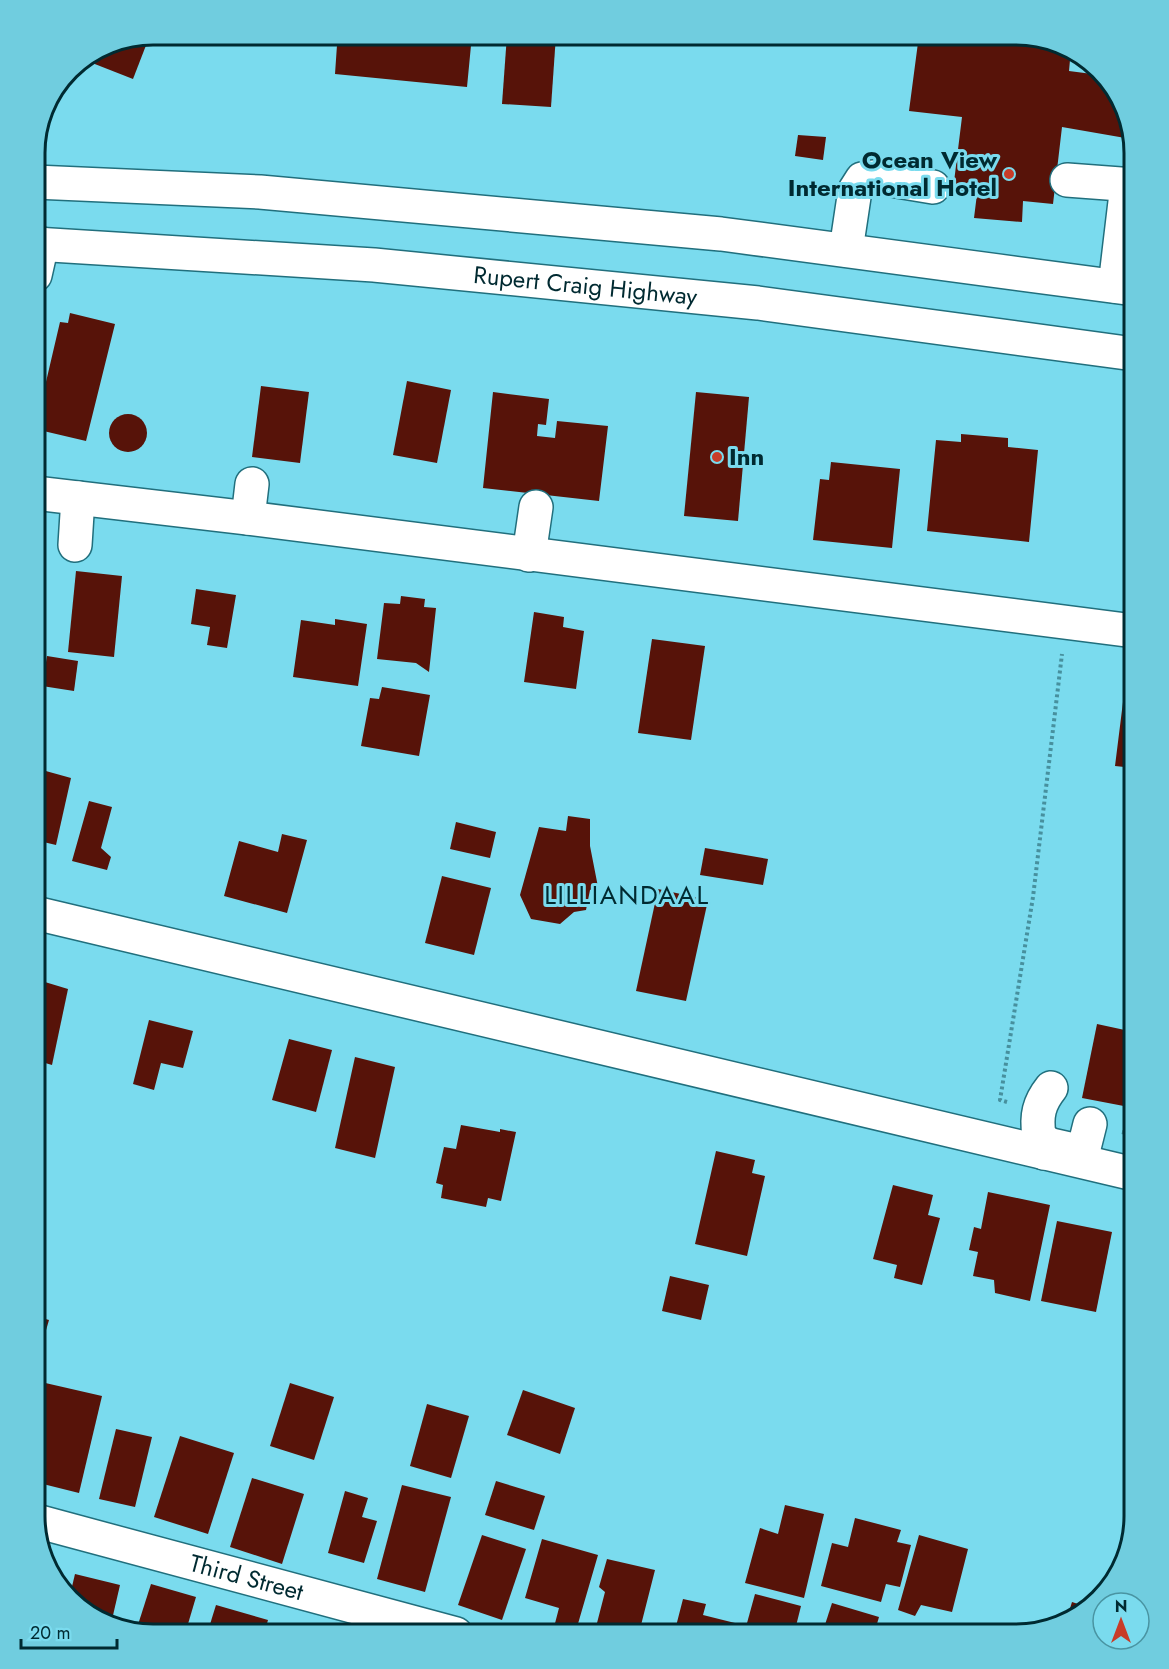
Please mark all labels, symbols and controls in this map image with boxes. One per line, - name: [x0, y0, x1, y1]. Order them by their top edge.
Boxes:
- place label: Ocean View International Hotel: [788, 142, 998, 205]
- marker: Ocean View International Hotel: [1002, 167, 1016, 181]
- street label: Rupert Craig Highway: [472, 257, 699, 314]
- place label: Inn: [729, 439, 764, 474]
- marker: Inn: [710, 450, 724, 464]
- district label: LILLIANDAAL: [544, 876, 710, 914]
- street label: Third Street: [186, 1545, 308, 1609]
- north arrow: [1091, 1591, 1151, 1651]
- text: N: [1115, 1595, 1127, 1618]
- scale bar: [21, 1612, 117, 1650]
- text: 20 m: [30, 1620, 70, 1646]

